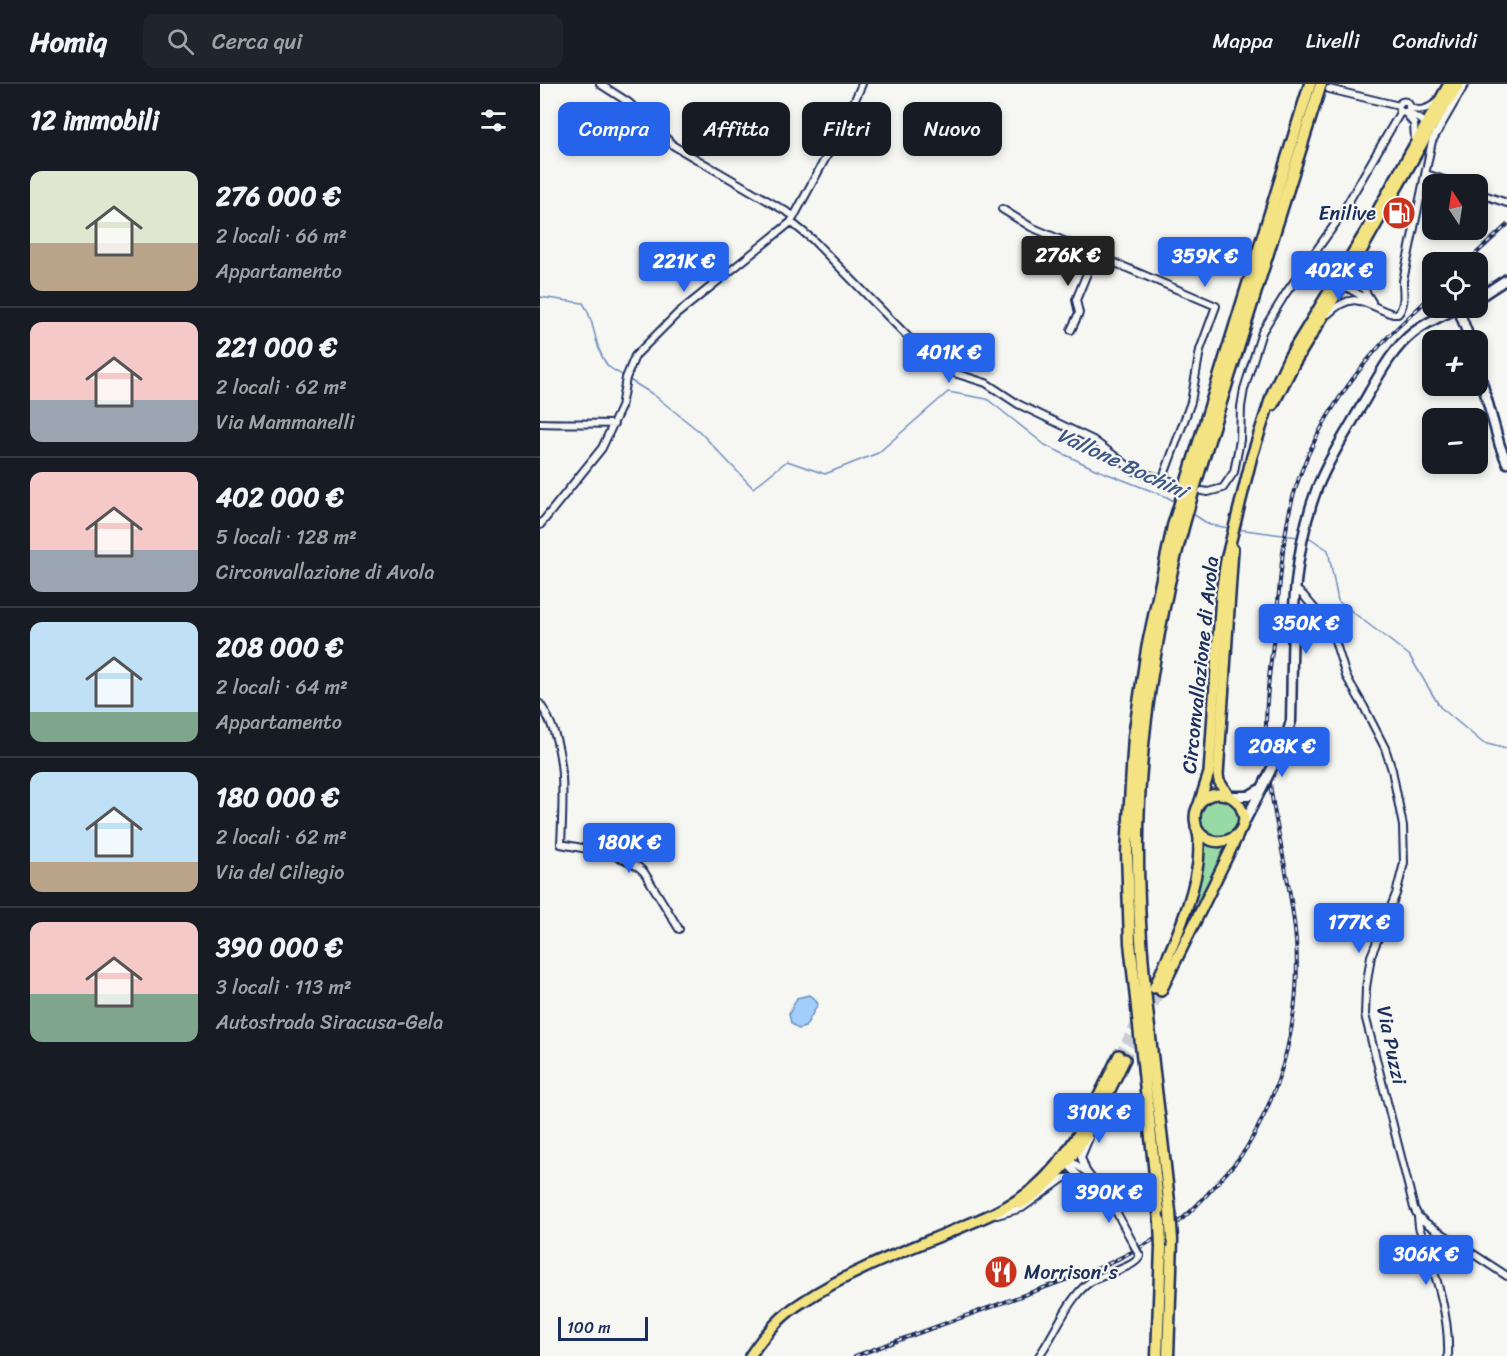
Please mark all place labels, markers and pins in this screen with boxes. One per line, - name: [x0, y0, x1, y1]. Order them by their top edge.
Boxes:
- fuel station icon: Enilive: [1381, 195, 1417, 231]
- place label: Enilive: [1318, 196, 1376, 231]
- pin: 276K €: [1019, 236, 1117, 287]
- pin: 359K €: [1156, 237, 1254, 288]
- pin: 221K €: [635, 242, 733, 293]
- pin: 402K €: [1290, 251, 1388, 302]
- pin: 401K €: [900, 333, 998, 384]
- pin: 350K €: [1257, 604, 1355, 655]
- pin: 208K €: [1233, 727, 1331, 778]
- pin: 180K €: [580, 823, 678, 874]
- pin: 177K €: [1310, 903, 1408, 954]
- pin: 310K €: [1050, 1093, 1148, 1144]
- pin: 390K €: [1060, 1173, 1158, 1224]
- pin: 306K €: [1377, 1235, 1475, 1286]
- restaurant icon: Morrison's: [983, 1254, 1019, 1290]
- place label: Morrison's: [1024, 1255, 1119, 1290]

